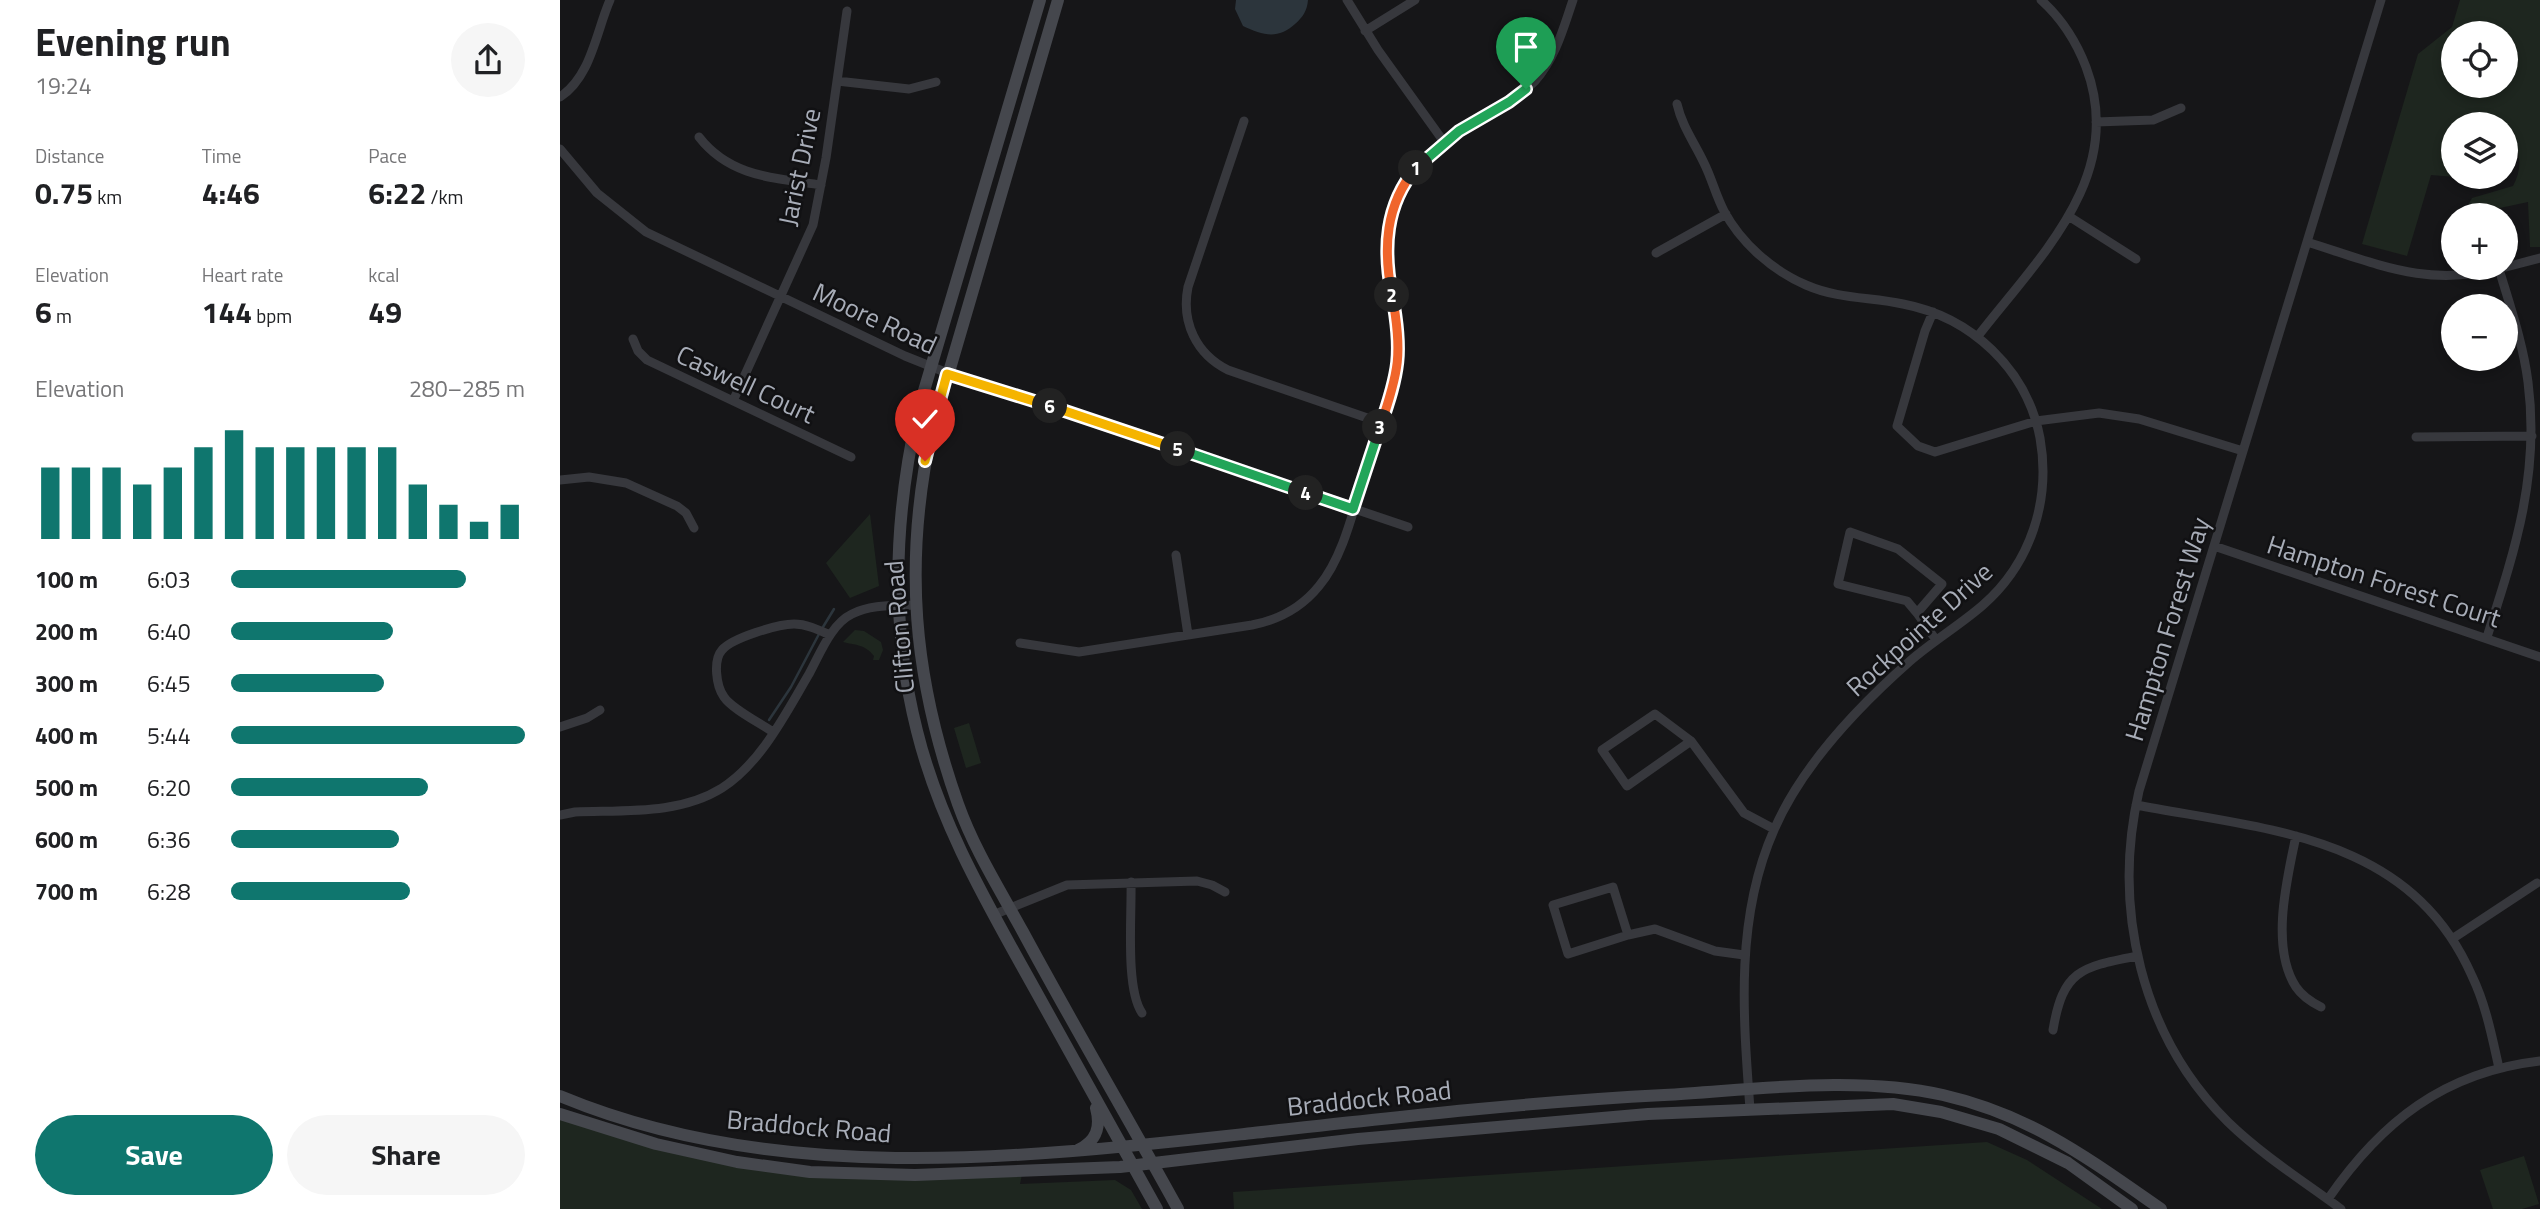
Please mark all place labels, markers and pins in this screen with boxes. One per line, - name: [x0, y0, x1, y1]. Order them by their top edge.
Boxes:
- pin: [1496, 17, 1556, 89]
- pin: 1: [1398, 150, 1434, 186]
- pin: 2: [1374, 278, 1410, 312]
- pin: 6: [1032, 388, 1068, 424]
- pin: [895, 389, 955, 461]
- pin: 3: [1362, 410, 1398, 444]
- pin: 5: [1160, 432, 1196, 466]
- pin: 4: [1288, 476, 1324, 510]

